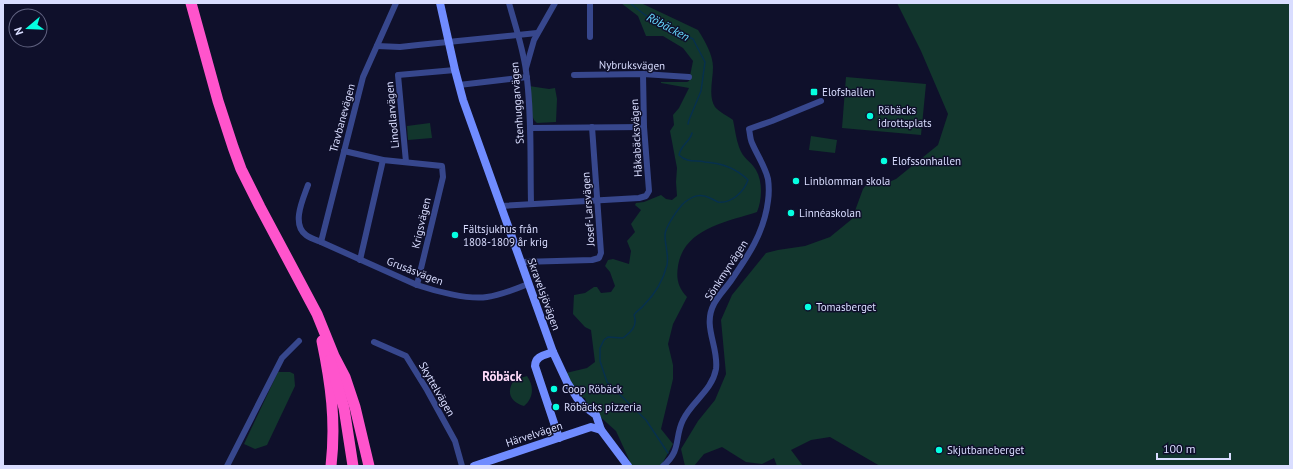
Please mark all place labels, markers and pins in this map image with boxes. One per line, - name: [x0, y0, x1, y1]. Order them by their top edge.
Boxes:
- place label: Elofshallen: [822, 85, 875, 99]
- marker: Elofshallen: [809, 87, 819, 97]
- place label: Röbäcks idrottsplats: [878, 103, 932, 130]
- marker: Röbäcks idrottsplats: [865, 111, 875, 121]
- place label: Elofssonhallen: [892, 154, 961, 168]
- marker: Elofssonhallen: [879, 156, 889, 166]
- place label: Linblomman skola: [804, 174, 890, 188]
- marker: Linblomman skola: [791, 176, 801, 186]
- place label: Linnéaskolan: [799, 206, 861, 220]
- marker: Linnéaskolan: [786, 208, 796, 218]
- place label: Fältsjukhus från 1808-1809 år krig: [463, 222, 548, 249]
- marker: Fältsjukhus från 1808-1809 år krig: [450, 230, 460, 240]
- place label: Tomasberget: [816, 300, 876, 314]
- marker: Tomasberget: [803, 302, 813, 312]
- place label: Coop Röbäck: [562, 382, 623, 396]
- marker: Coop Röbäck: [549, 384, 559, 394]
- place label: Röbäcks pizzeria: [564, 400, 641, 414]
- marker: Röbäcks pizzeria: [551, 402, 561, 412]
- place label: Skjutbaneberget: [947, 443, 1024, 457]
- marker: Skjutbaneberget: [934, 445, 944, 455]

